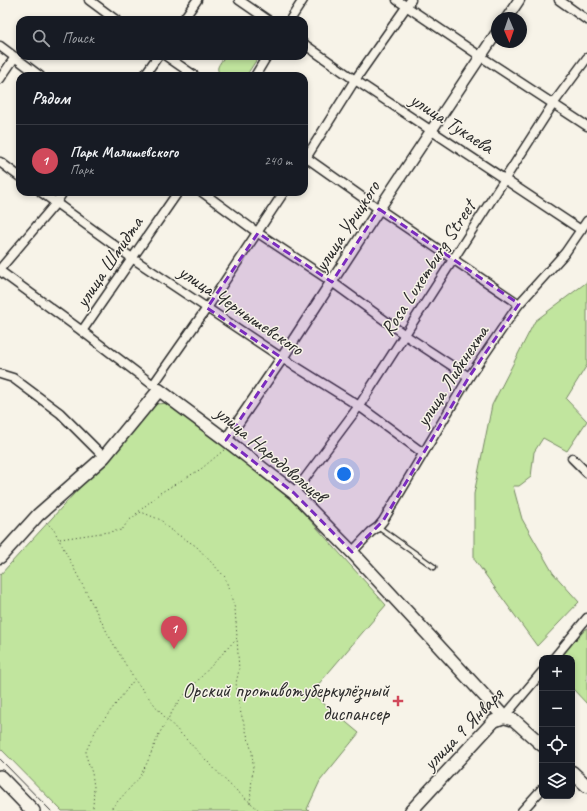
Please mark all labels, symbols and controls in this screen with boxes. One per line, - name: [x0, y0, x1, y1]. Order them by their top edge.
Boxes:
- north arrow: [491, 12, 527, 48]
- search box: [16, 16, 308, 60]
- icon: search: [30, 27, 52, 49]
- text: Поиск: [62, 29, 94, 48]
- street label: улица Тукаева: [405, 86, 500, 160]
- text: Рядом: [32, 88, 70, 109]
- text: Парк Малишевского: [70, 143, 179, 162]
- text: 1: [42, 153, 48, 169]
- text: 240 m: [264, 153, 292, 169]
- text: Парк: [70, 162, 93, 178]
- street label: улица Урицкого: [308, 175, 386, 277]
- street label: Rosa Luxemburg Street: [375, 193, 483, 340]
- street label: улица Шмидта: [69, 210, 150, 313]
- street label: улица Чернышевского: [173, 258, 309, 361]
- street label: улица Либкнехта: [409, 319, 495, 432]
- street label: улица Народовольцев: [209, 400, 335, 510]
- your location: [334, 464, 354, 484]
- pin: 1: [161, 616, 187, 649]
- map controls: [539, 655, 575, 799]
- button: +: [539, 655, 575, 691]
- place label: Орский противотуберкулёзный диспансер: [182, 678, 391, 726]
- street label: улица 9 Января: [417, 681, 510, 776]
- button: −: [539, 691, 575, 727]
- marker: Орский противотуберкулёзный диспансер: [392, 695, 404, 707]
- button: locate: [539, 727, 575, 763]
- button: layers: [539, 763, 575, 799]

